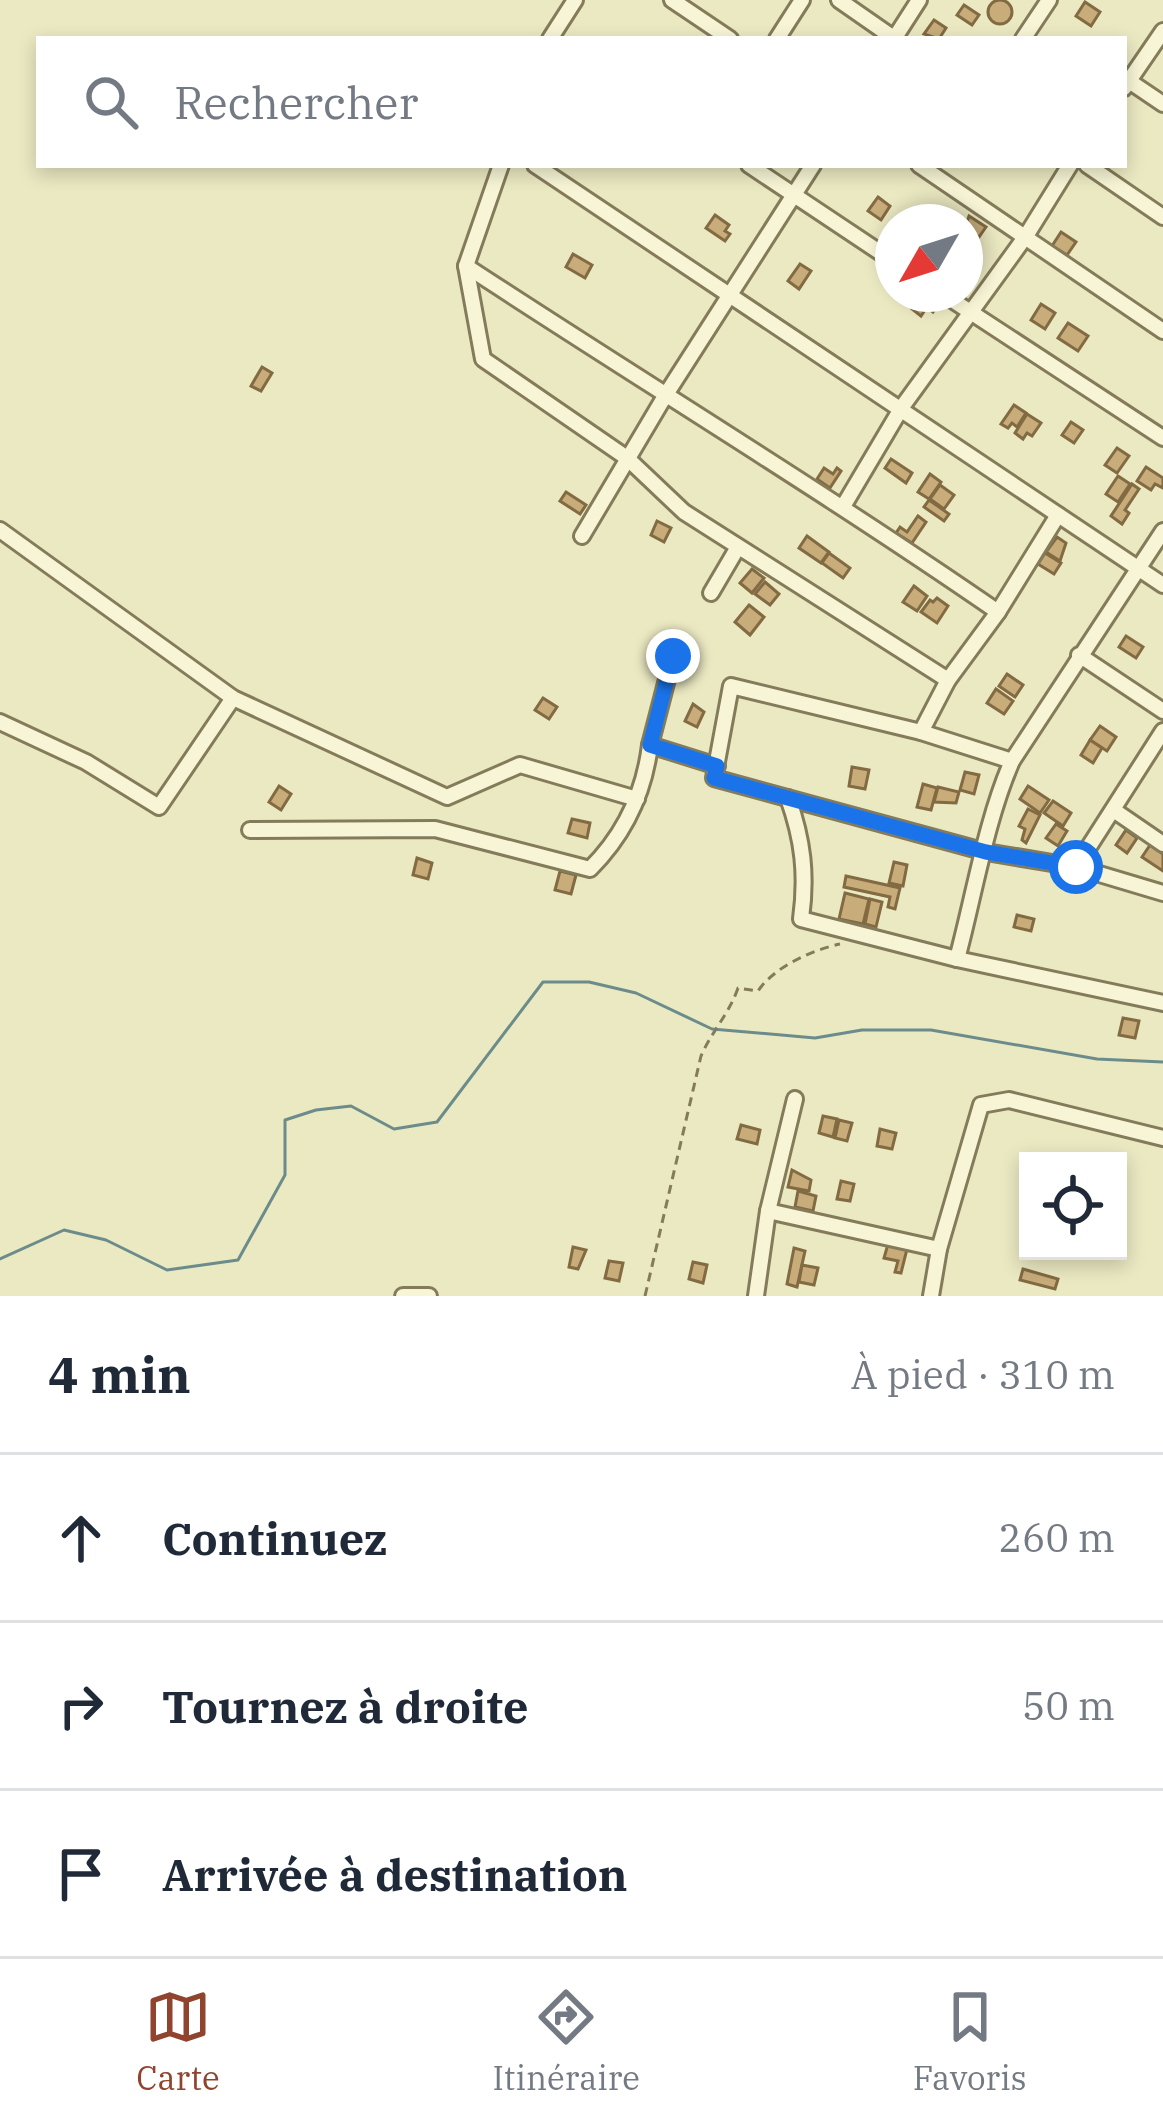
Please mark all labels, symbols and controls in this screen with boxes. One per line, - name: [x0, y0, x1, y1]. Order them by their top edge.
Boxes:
- search box: [36, 36, 1127, 168]
- icon: search: [78, 69, 144, 135]
- text: Rechercher: [174, 73, 418, 131]
- north arrow: [875, 204, 983, 312]
- route end: [646, 629, 700, 683]
- route start: [1049, 840, 1103, 894]
- map controls: [1019, 1152, 1127, 1260]
- button: locate: [1019, 1152, 1127, 1260]
- text: 4 min: [48, 1341, 191, 1407]
- text: À pied · 310 m: [851, 1349, 1115, 1400]
- icon: ahead: [48, 1505, 114, 1571]
- text: Continuez: [162, 1509, 387, 1567]
- text: 260 m: [999, 1512, 1115, 1563]
- icon: right: [48, 1673, 114, 1739]
- text: Tournez à droite: [162, 1677, 528, 1735]
- text: 50 m: [1022, 1680, 1115, 1731]
- icon: arrive: [48, 1841, 114, 1907]
- text: Arrivée à destination: [162, 1845, 628, 1903]
- tab: Carte: [136, 1984, 220, 2099]
- tab: Itinéraire: [492, 1984, 640, 2099]
- tab: Favoris: [913, 1984, 1027, 2099]

